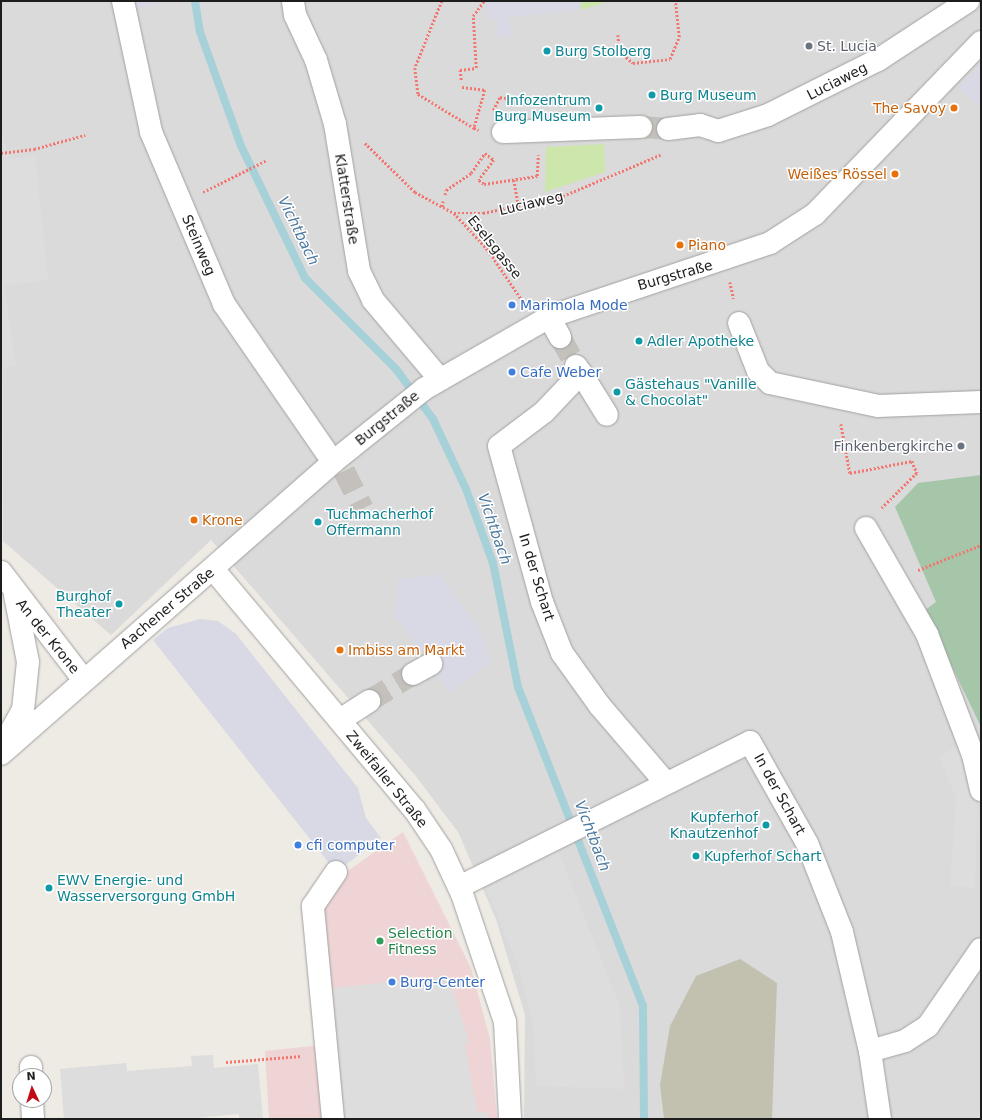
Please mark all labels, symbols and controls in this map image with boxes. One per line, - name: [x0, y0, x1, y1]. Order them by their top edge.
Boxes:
- place label: St. Lucia: [817, 38, 877, 54]
- marker: St. Lucia: [804, 41, 814, 51]
- place label: Burg Stolberg: [555, 43, 651, 59]
- marker: Burg Stolberg: [542, 46, 552, 56]
- street label: Luciaweg: [804, 59, 870, 103]
- place label: Burg Museum: [660, 87, 757, 103]
- marker: Burg Museum: [647, 90, 657, 100]
- place label: Infozentrum Burg Museum: [494, 92, 591, 124]
- place label: The Savoy: [873, 100, 946, 116]
- marker: Infozentrum Burg Museum: [594, 103, 604, 113]
- marker: The Savoy: [949, 103, 959, 113]
- street label: Klatterstraße: [332, 152, 362, 246]
- place label: Weißes Rössel: [788, 166, 887, 182]
- marker: Weißes Rössel: [890, 169, 900, 179]
- street label: Luciaweg: [497, 187, 565, 219]
- water label: Vichtbach: [274, 194, 322, 268]
- street label: Steinweg: [179, 212, 219, 278]
- street label: Eselsgasse: [464, 212, 526, 282]
- place label: Piano: [688, 237, 726, 253]
- marker: Piano: [675, 240, 685, 250]
- street label: Burgstraße: [635, 256, 715, 294]
- place label: Marimola Mode: [520, 297, 628, 313]
- marker: Marimola Mode: [507, 300, 517, 310]
- place label: Adler Apotheke: [647, 333, 754, 349]
- marker: Adler Apotheke: [634, 336, 644, 346]
- place label: Cafe Weber: [520, 364, 601, 380]
- marker: Cafe Weber: [507, 367, 517, 377]
- place label: Gästehaus "Vanille & Chocolat": [625, 376, 757, 408]
- street label: Burgstraße: [352, 387, 422, 449]
- marker: Gästehaus "Vanille & Chocolat": [612, 387, 622, 397]
- place label: Finkenbergkirche: [834, 438, 953, 454]
- marker: Finkenbergkirche: [956, 441, 966, 451]
- water label: Vichtbach: [473, 491, 515, 567]
- place label: Tuchmacherhof Offermann: [326, 506, 433, 538]
- place label: Krone: [202, 512, 243, 528]
- marker: Krone: [189, 515, 199, 525]
- marker: Tuchmacherhof Offermann: [313, 517, 323, 527]
- street label: In der Schart: [516, 531, 558, 623]
- street label: Aachener Straße: [117, 564, 217, 652]
- place label: Burghof Theater: [56, 588, 111, 620]
- street label: An der Krone: [13, 595, 83, 677]
- marker: Burghof Theater: [114, 599, 124, 609]
- place label: Imbiss am Markt: [348, 642, 464, 658]
- marker: Imbiss am Markt: [335, 645, 345, 655]
- street label: Zweifaller Straße: [343, 727, 431, 831]
- street label: In der Schart: [751, 750, 809, 838]
- water label: Vichtbach: [570, 798, 614, 874]
- place label: Kupferhof Knautzenhof: [670, 809, 758, 842]
- marker: Kupferhof Knautzenhof: [761, 820, 771, 830]
- place label: cfi computer: [306, 837, 394, 853]
- marker: cfi computer: [293, 840, 303, 850]
- place label: Kupferhof Schart: [704, 848, 821, 864]
- marker: Kupferhof Schart: [691, 851, 701, 861]
- place label: EWV Energie- und Wasserversorgung GmbH: [57, 872, 235, 904]
- marker: EWV Energie- und Wasserversorgung GmbH: [44, 883, 54, 893]
- place label: Selection Fitness: [388, 925, 453, 958]
- marker: Selection Fitness: [375, 936, 385, 946]
- place label: Burg-Center: [400, 974, 485, 990]
- marker: Burg-Center: [387, 977, 397, 987]
- north arrow: [12, 1068, 52, 1108]
- text: N: [26, 1070, 36, 1083]

